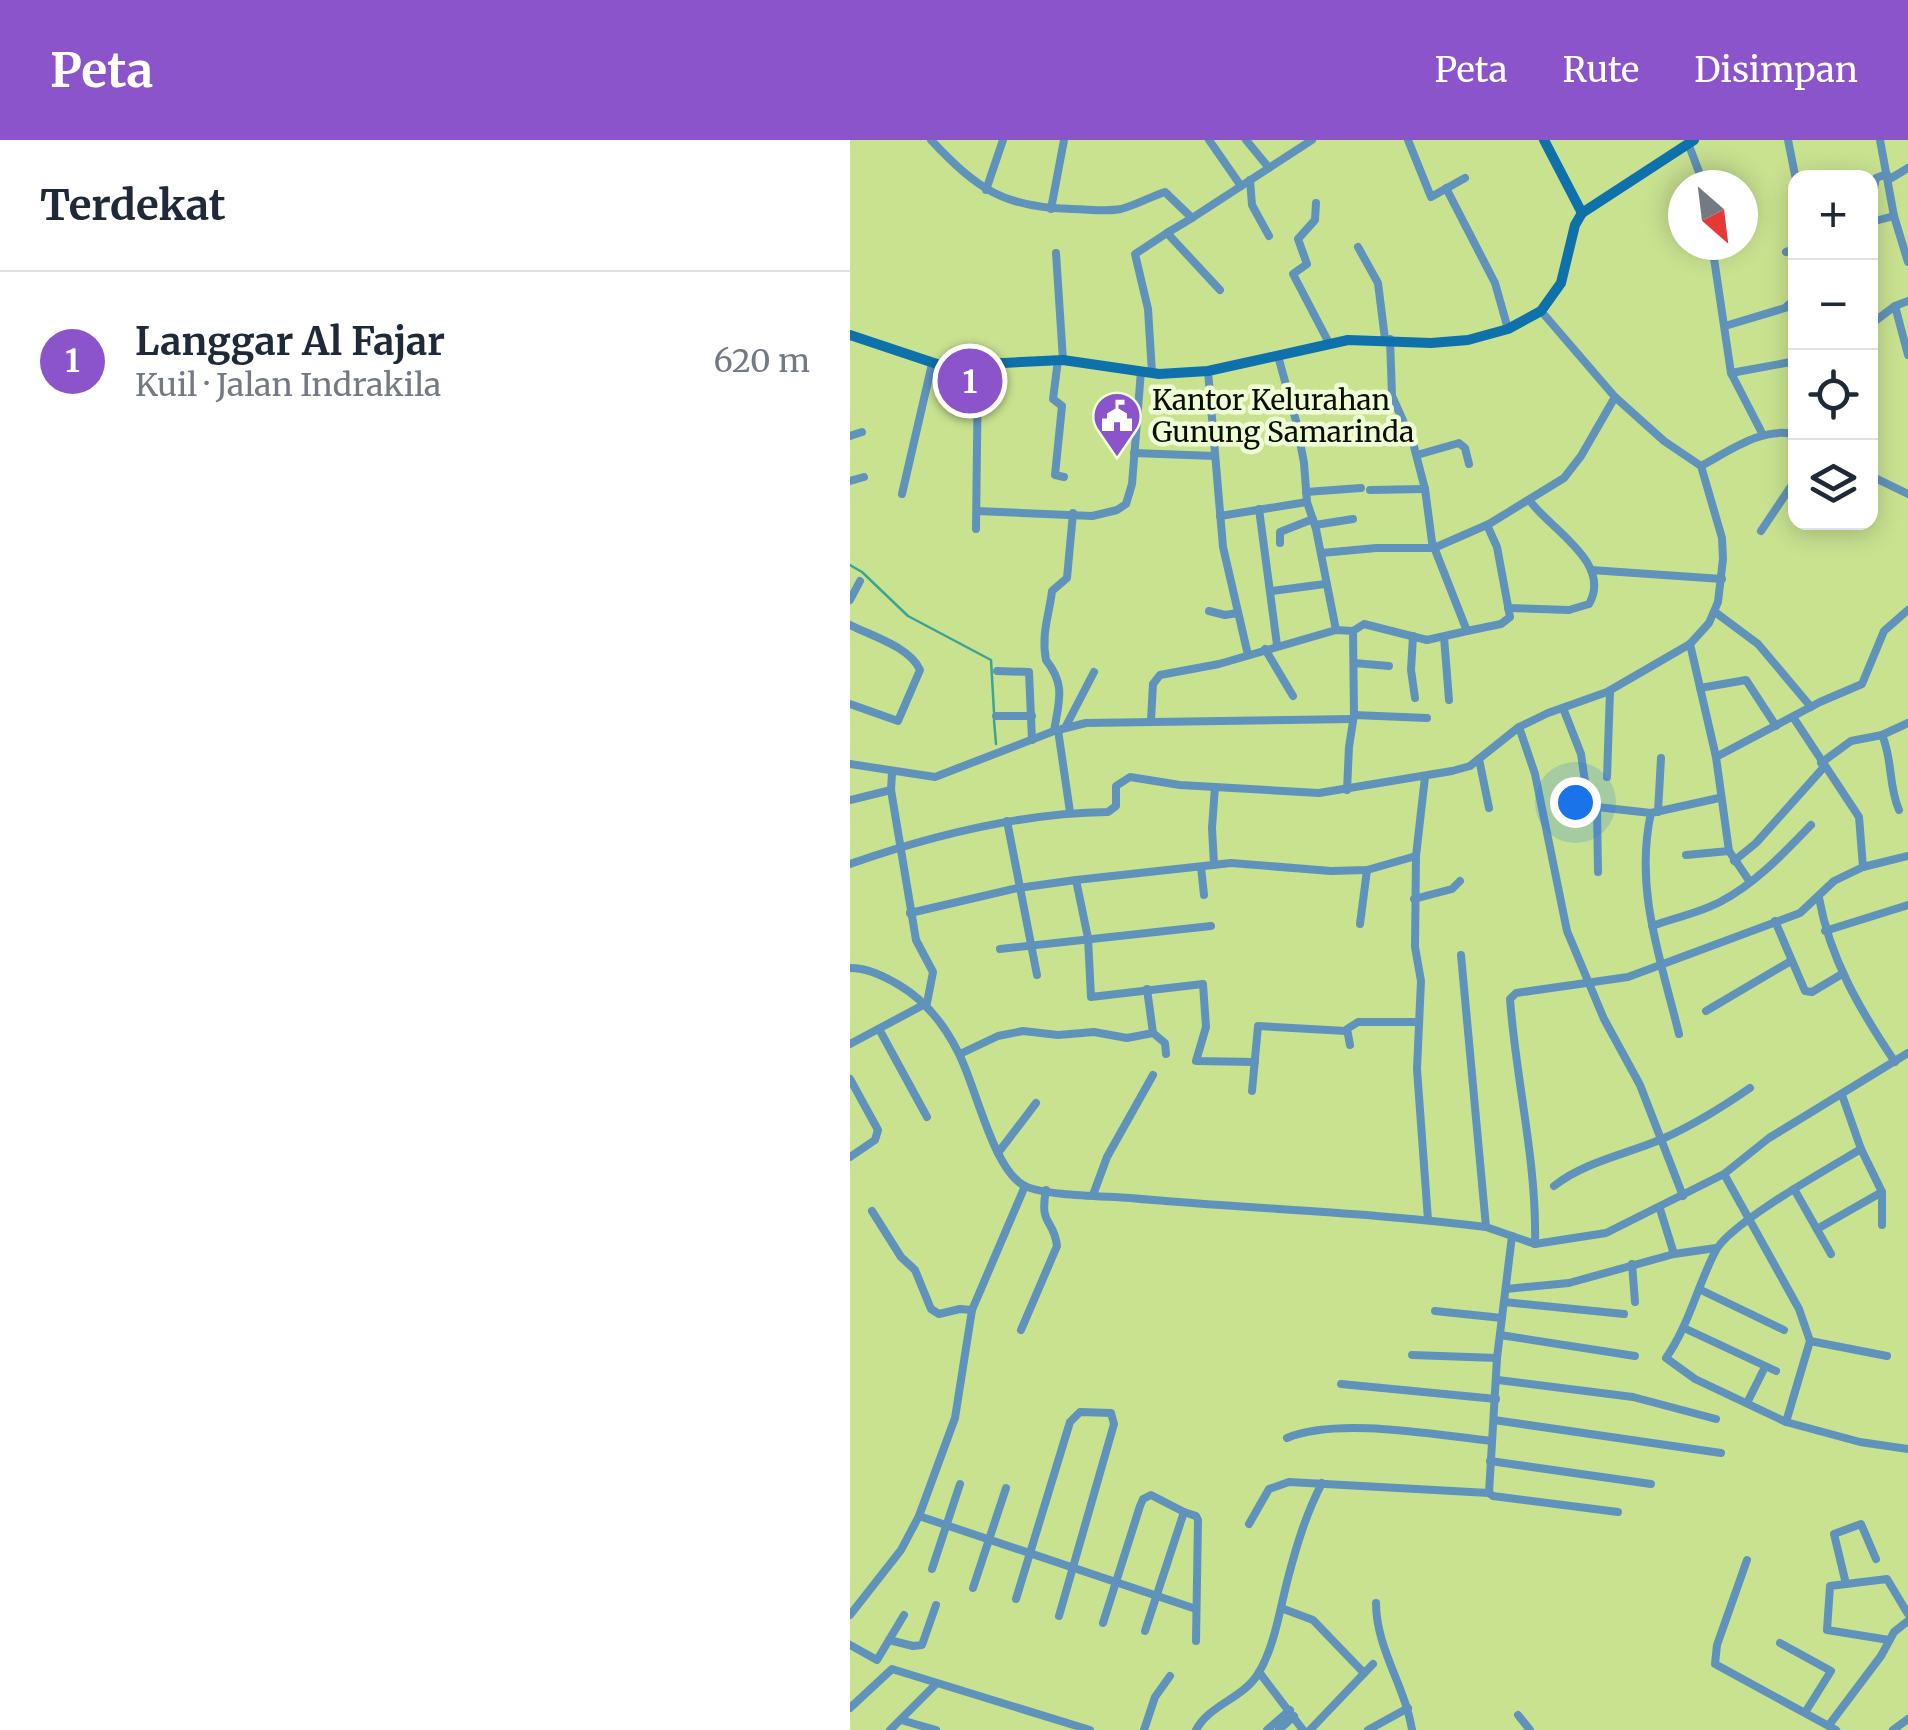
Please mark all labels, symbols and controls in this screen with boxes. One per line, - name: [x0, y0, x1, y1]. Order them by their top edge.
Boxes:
- text: Peta: [50, 40, 153, 100]
- text: Peta: [1435, 48, 1508, 92]
- text: Rute: [1563, 48, 1639, 92]
- text: Disimpan: [1694, 48, 1858, 92]
- north arrow: [1668, 170, 1758, 260]
- map controls: [1788, 170, 1878, 530]
- button: +: [1788, 170, 1878, 260]
- text: Terdekat: [40, 179, 226, 231]
- button: −: [1788, 260, 1878, 350]
- text: Langgar Al Fajar: [135, 318, 445, 365]
- text: 1: [65, 341, 80, 381]
- text: 620 m: [714, 341, 810, 381]
- pin: 1: [938, 344, 1002, 418]
- button: locate: [1788, 350, 1878, 440]
- text: Kuil · Jalan Indrakila: [135, 365, 441, 405]
- place label: Kantor Kelurahan Gunung Samarinda: [1152, 382, 1414, 450]
- public building icon: Kantor Kelurahan Gunung Samarinda: [1091, 390, 1143, 458]
- button: layers: [1788, 440, 1878, 530]
- your location: [1550, 777, 1601, 828]

